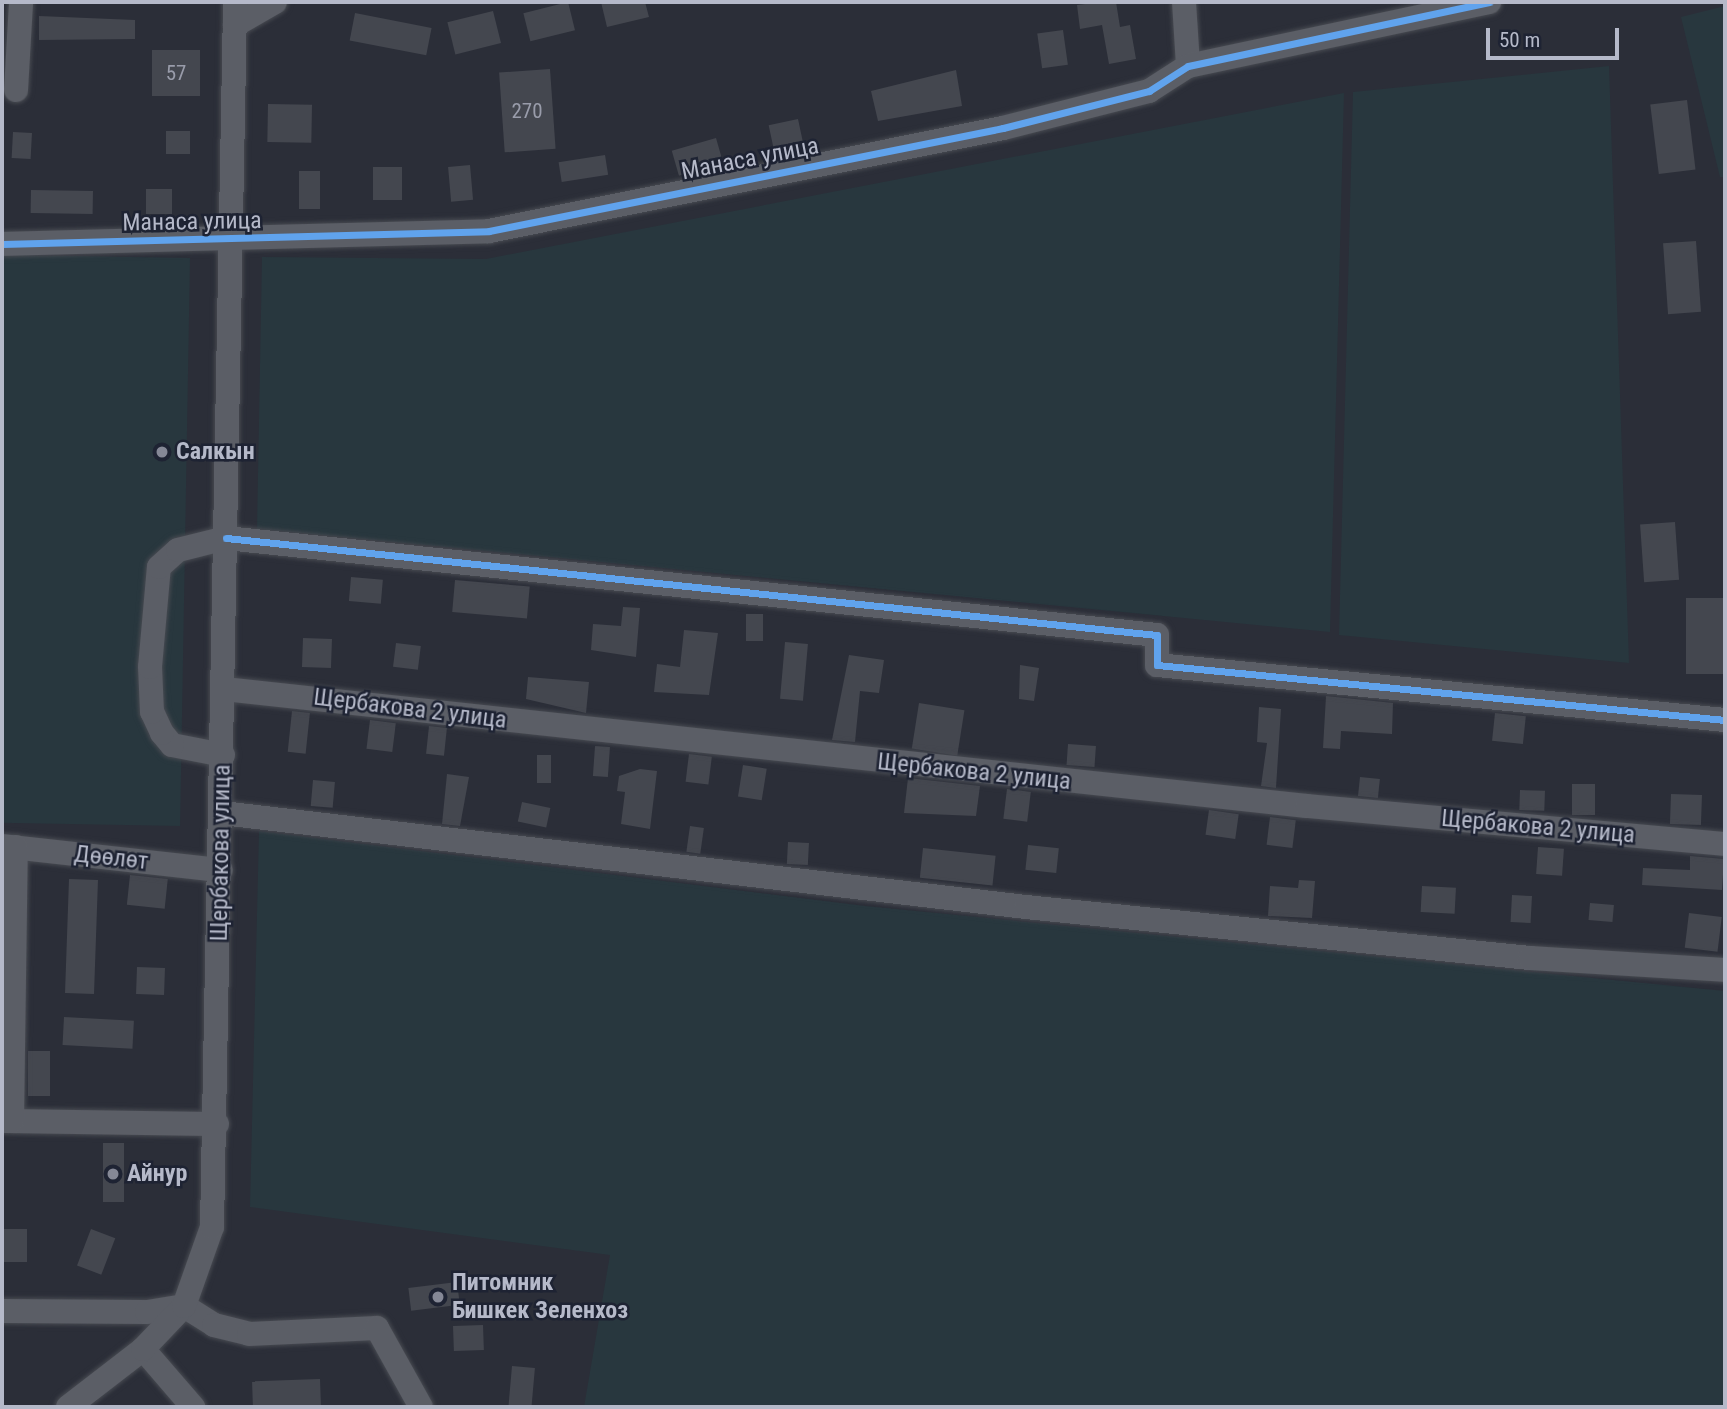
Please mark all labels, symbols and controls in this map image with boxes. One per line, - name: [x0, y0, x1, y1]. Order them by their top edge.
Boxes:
- scale bar: [1489, 14, 1622, 58]
- text: 50 m: [1499, 28, 1540, 52]
- house number: 57: [166, 60, 186, 86]
- house number: 270: [511, 98, 543, 124]
- street label: Манаса улица: [679, 132, 821, 186]
- street label: Манаса улица: [122, 206, 262, 238]
- place label: Салкын: [176, 438, 255, 466]
- marker: Салкын: [154, 444, 170, 460]
- street label: Щербакова 2 улица: [312, 683, 508, 735]
- street label: Щербакова 2 улица: [876, 748, 1072, 796]
- street label: Щербакова улица: [205, 764, 237, 942]
- street label: Щербакова 2 улица: [1440, 804, 1636, 850]
- street label: Дөөлөт: [73, 840, 149, 876]
- place label: Айнур: [127, 1160, 187, 1188]
- marker: Айнур: [105, 1166, 121, 1182]
- place label: Питомник Бишкек Зеленхоз: [452, 1269, 628, 1325]
- marker: Питомник Бишкек Зеленхоз: [430, 1289, 446, 1305]

